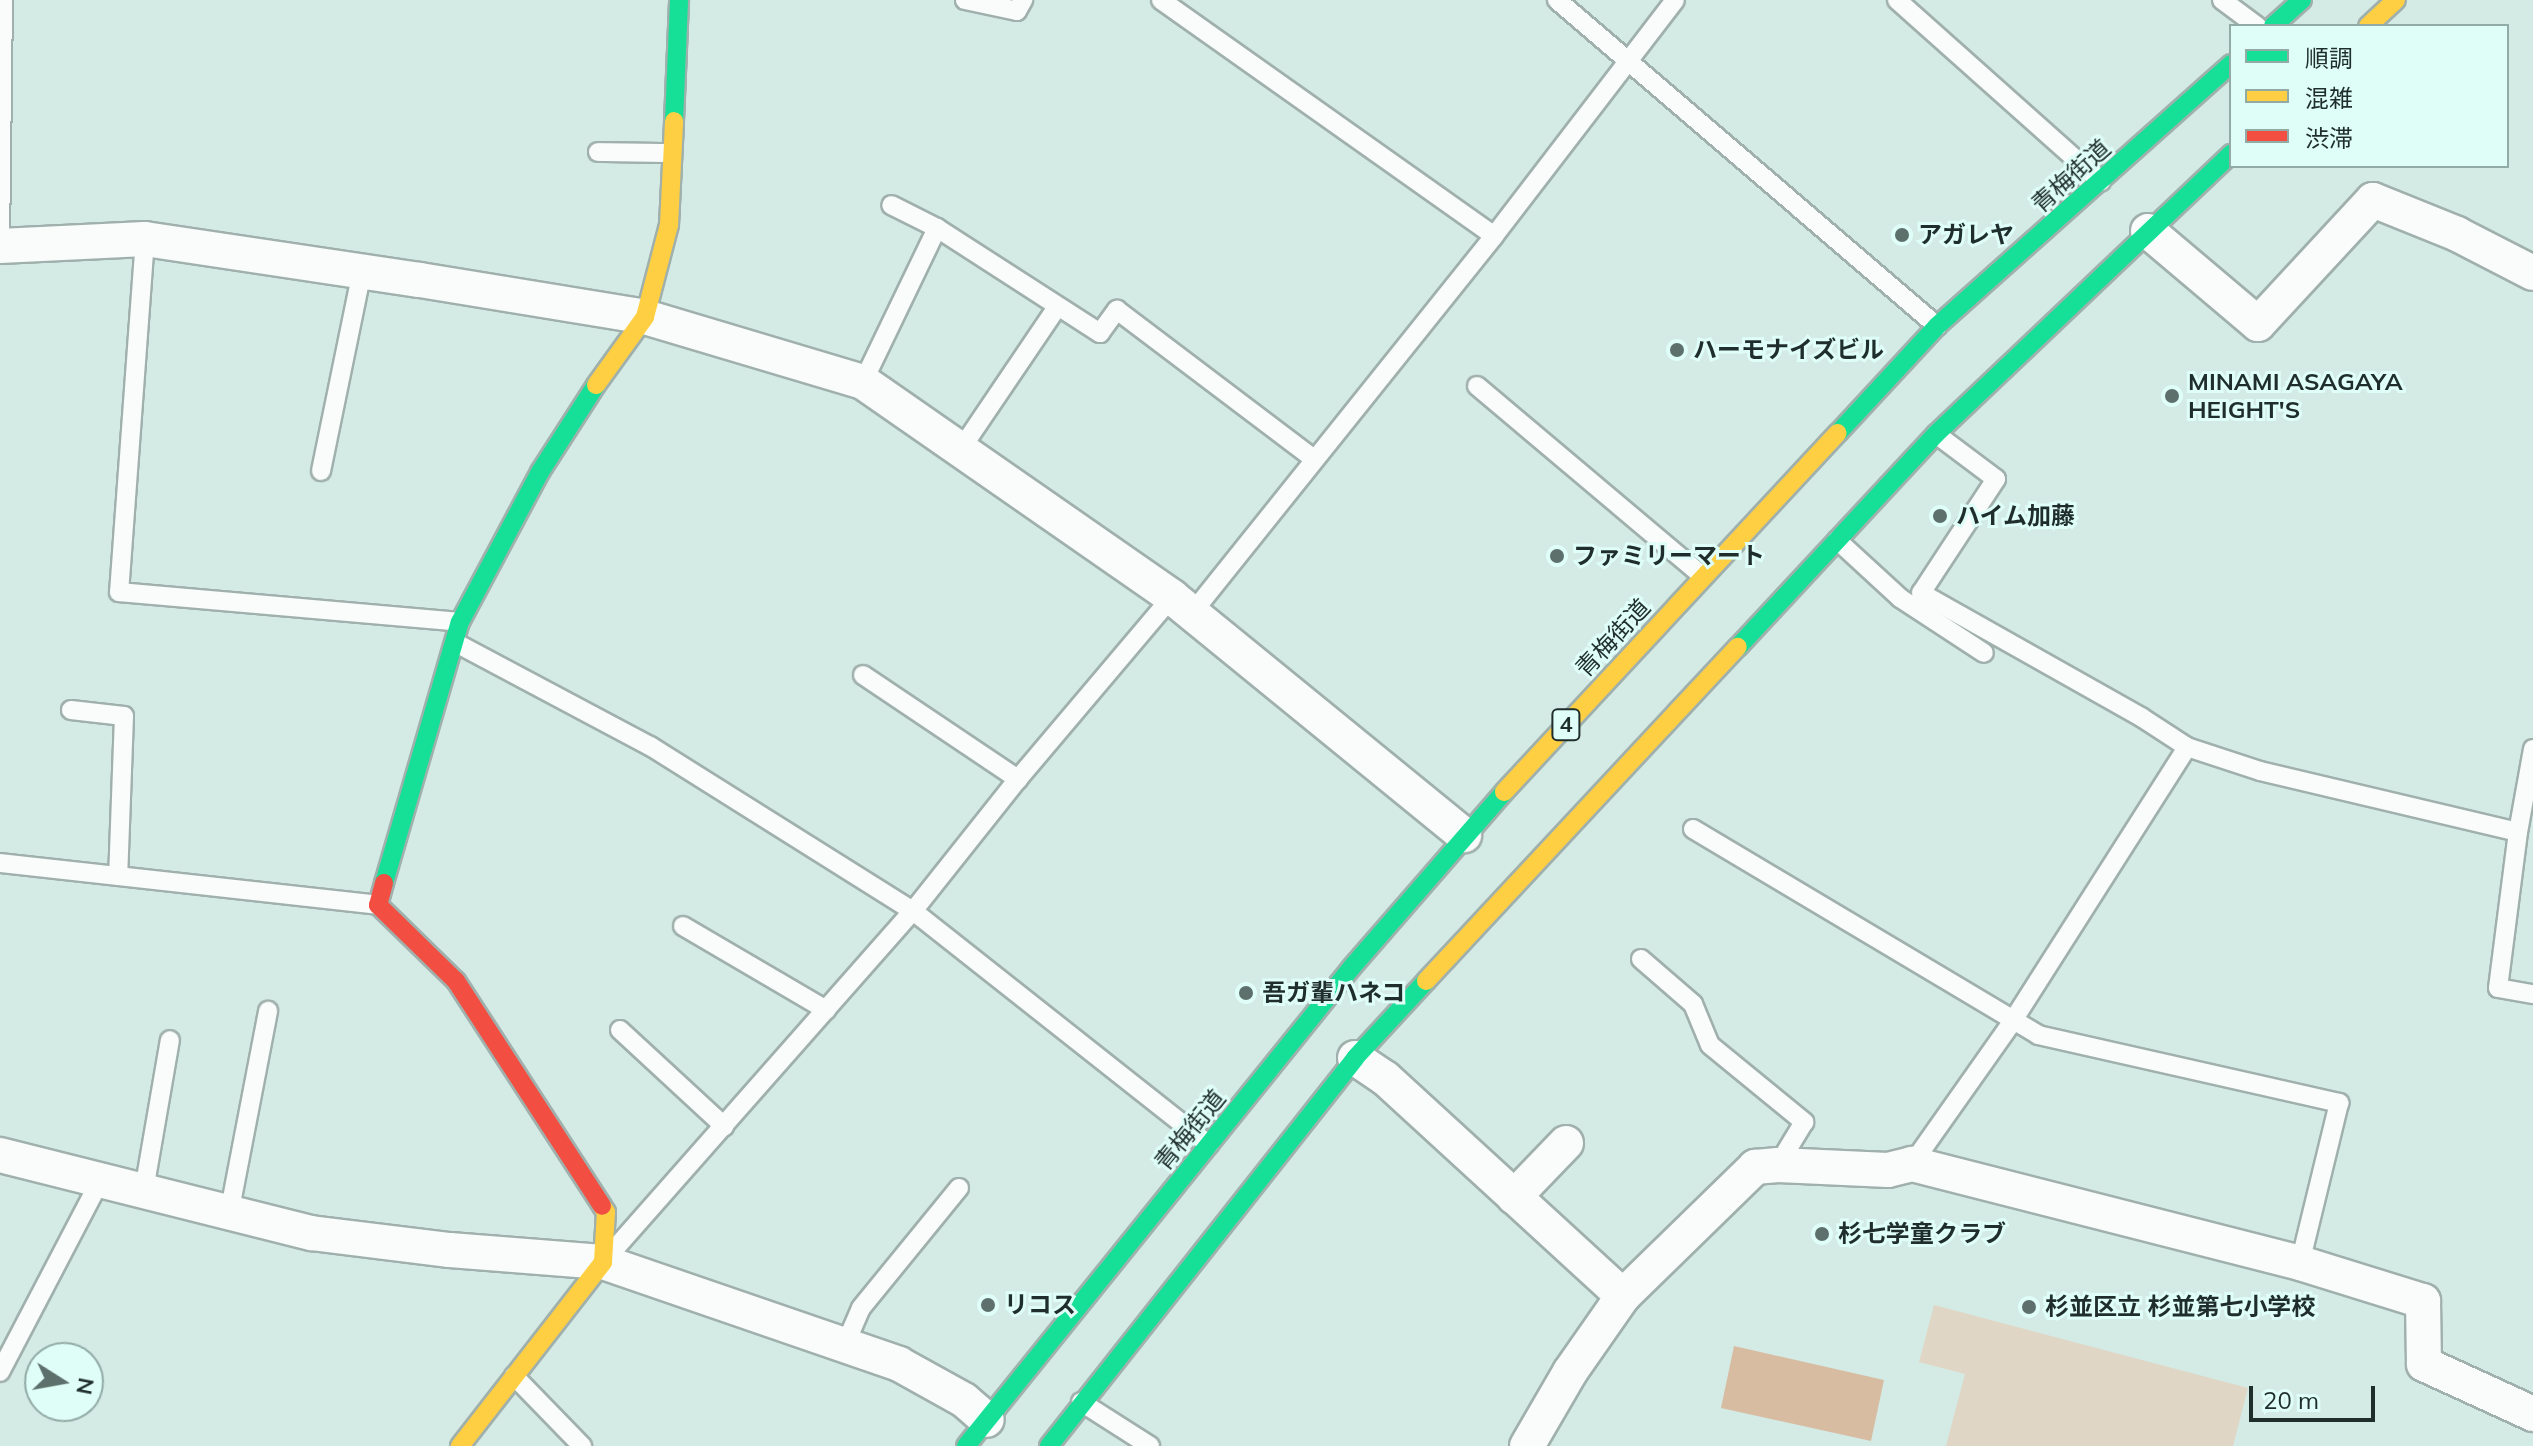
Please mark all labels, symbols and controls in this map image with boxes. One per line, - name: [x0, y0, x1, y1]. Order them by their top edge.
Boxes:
- legend: [2229, 24, 2509, 168]
- text: 順調: [2305, 43, 2353, 73]
- text: 混雑: [2305, 83, 2353, 113]
- text: 渋滞: [2305, 123, 2353, 153]
- street label: 青梅街道: [2026, 133, 2116, 219]
- place label: アガレヤ: [1918, 221, 2014, 249]
- marker: アガレヤ: [1893, 226, 1911, 244]
- place label: ハーモナイズビル: [1693, 336, 1885, 364]
- marker: ハーモナイズビル: [1668, 341, 1686, 359]
- place label: MINAMI ASAGAYA HEIGHT'S: [2188, 368, 2403, 424]
- marker: MINAMI ASAGAYA HEIGHT'S: [2163, 387, 2181, 405]
- place label: ハイム加藤: [1956, 502, 2076, 530]
- marker: ハイム加藤: [1931, 507, 1949, 525]
- place label: ファミリーマート: [1573, 542, 1765, 570]
- marker: ファミリーマート: [1548, 547, 1566, 565]
- street label: 青梅街道: [1570, 593, 1656, 683]
- road number: 4: [1550, 707, 1582, 743]
- place label: 吾ガ輩ハネコ: [1262, 979, 1406, 1007]
- marker: 吾ガ輩ハネコ: [1237, 984, 1255, 1002]
- street label: 青梅街道: [1149, 1084, 1231, 1176]
- place label: 杉七学童クラブ: [1838, 1220, 2006, 1248]
- marker: 杉七学童クラブ: [1813, 1225, 1831, 1243]
- place label: リコス: [1004, 1291, 1076, 1319]
- place label: 杉並区立 杉並第七小学校: [2045, 1293, 2316, 1321]
- marker: リコス: [979, 1296, 997, 1314]
- marker: 杉並区立 杉並第七小学校: [2020, 1298, 2038, 1316]
- north arrow: [24, 1342, 104, 1422]
- scale bar: [2253, 1370, 2379, 1420]
- text: N: [70, 1375, 101, 1397]
- text: 20 m: [2263, 1385, 2319, 1415]

